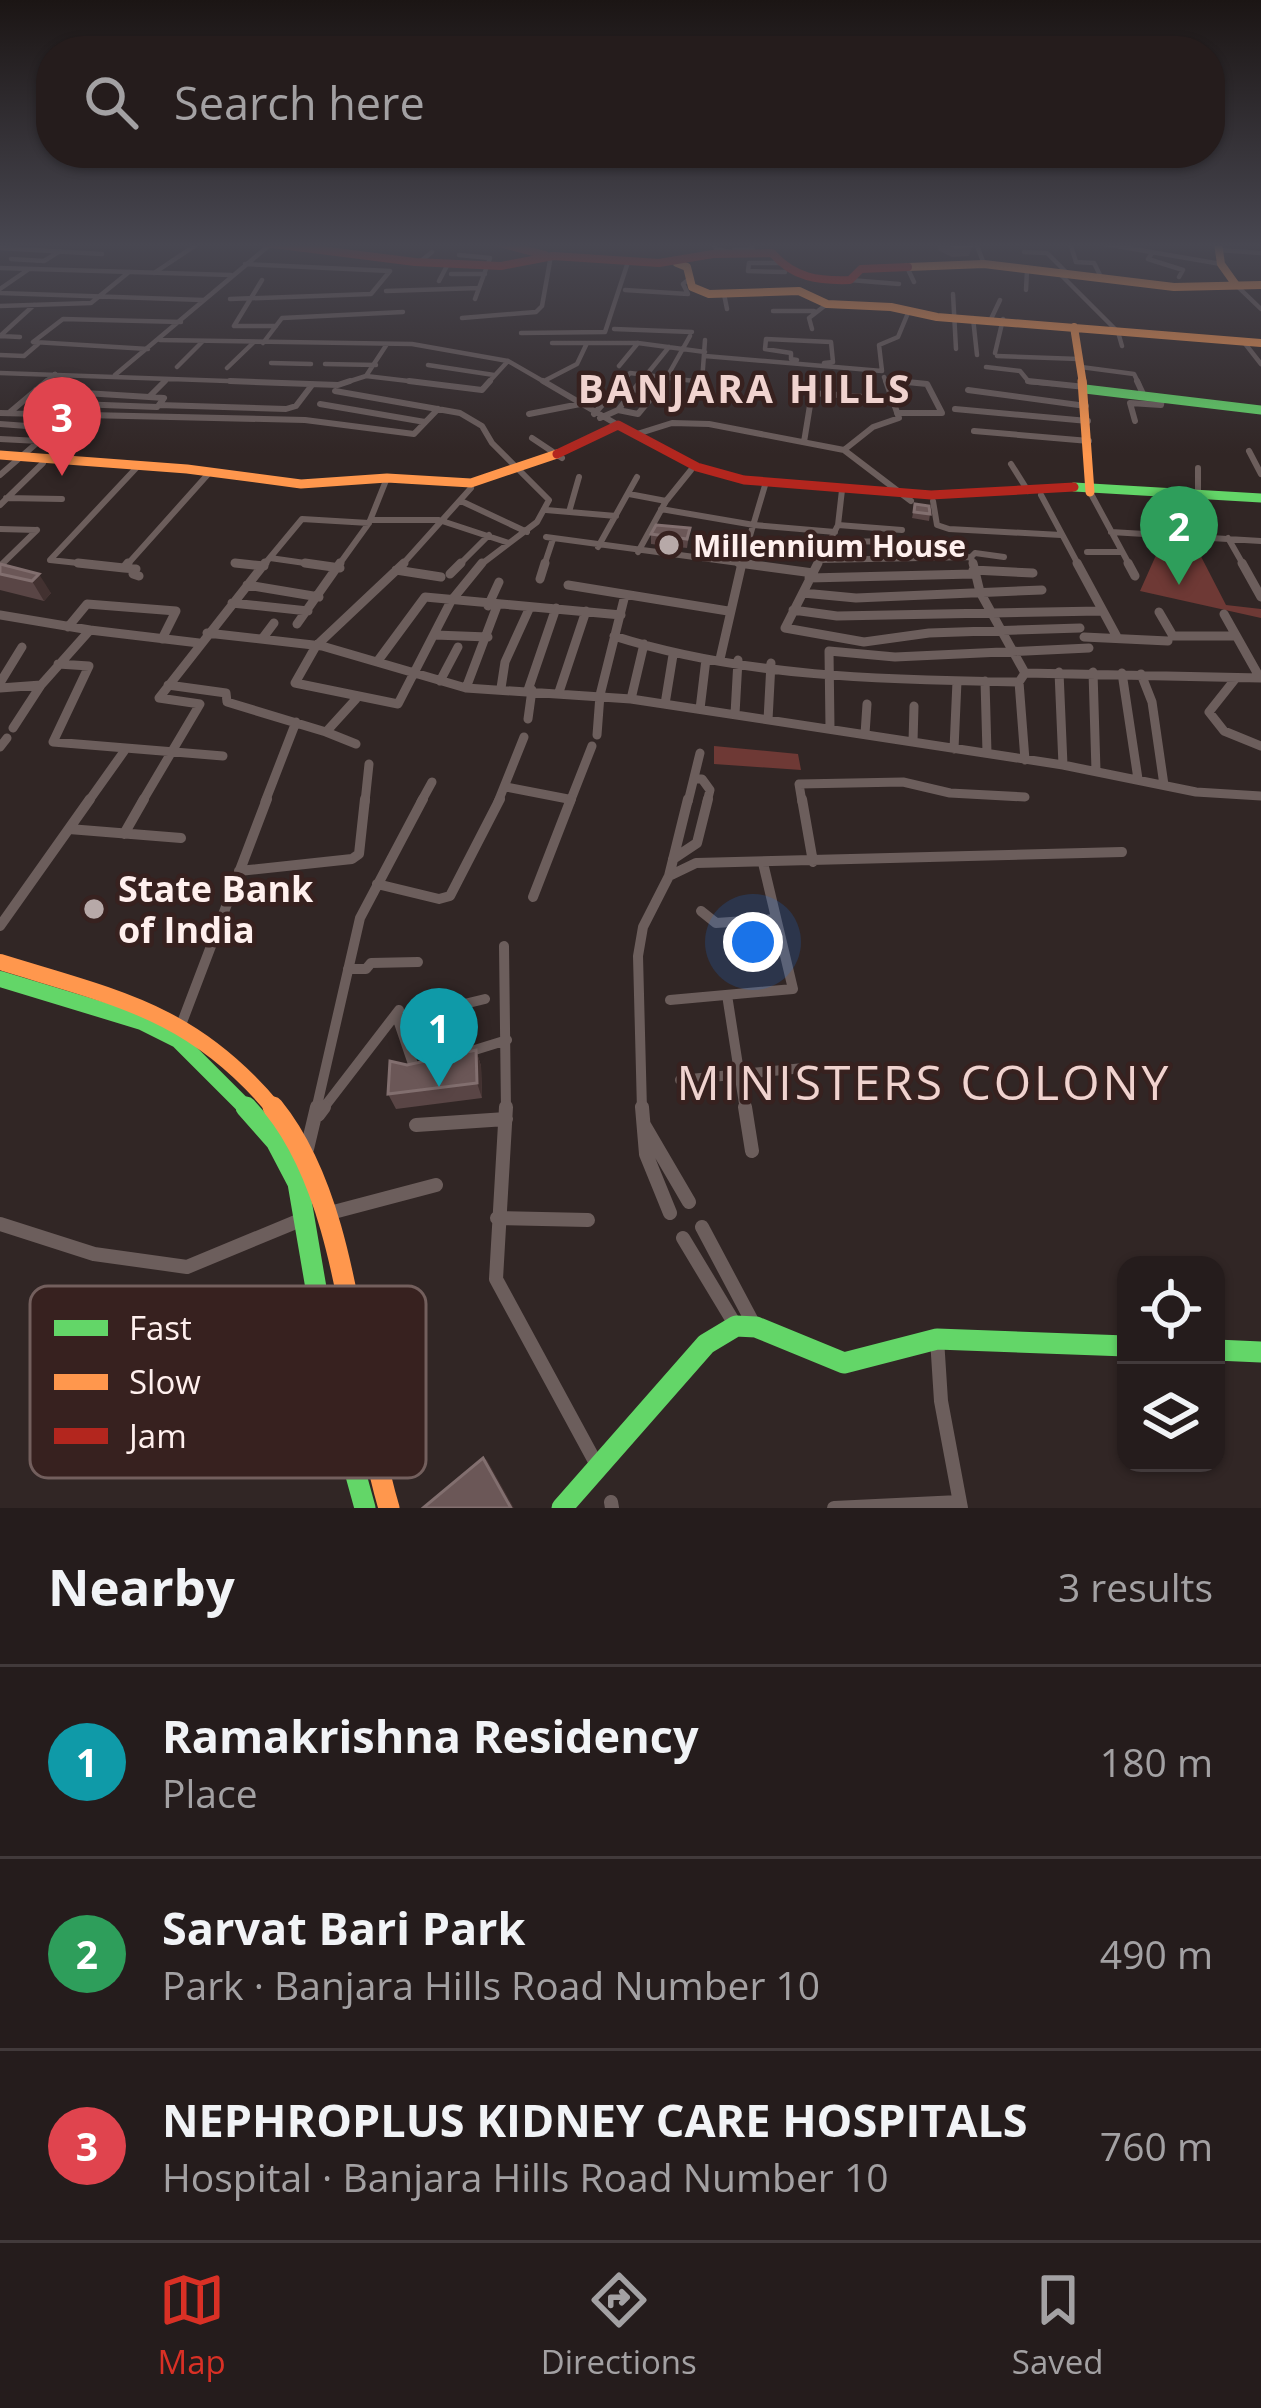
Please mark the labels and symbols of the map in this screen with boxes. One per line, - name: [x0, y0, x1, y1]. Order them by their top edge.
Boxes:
- district label: BANJARA HILLS: [578, 361, 912, 414]
- pin: 3: [23, 377, 101, 476]
- pin: 2: [1140, 486, 1218, 585]
- place label: Millennium House: [693, 525, 966, 566]
- marker: Millennium House: [656, 532, 682, 558]
- place label: State Bank of India: [118, 864, 314, 954]
- marker: State Bank of India: [81, 896, 107, 922]
- your location: [723, 912, 783, 972]
- pin: 1: [400, 988, 478, 1087]
- district label: MINISTERS COLONY: [677, 1049, 1171, 1114]
- legend: [30, 1286, 426, 1478]
- text: Fast: [129, 1305, 192, 1350]
- text: Slow: [129, 1359, 201, 1404]
- text: Jam: [126, 1413, 187, 1458]

